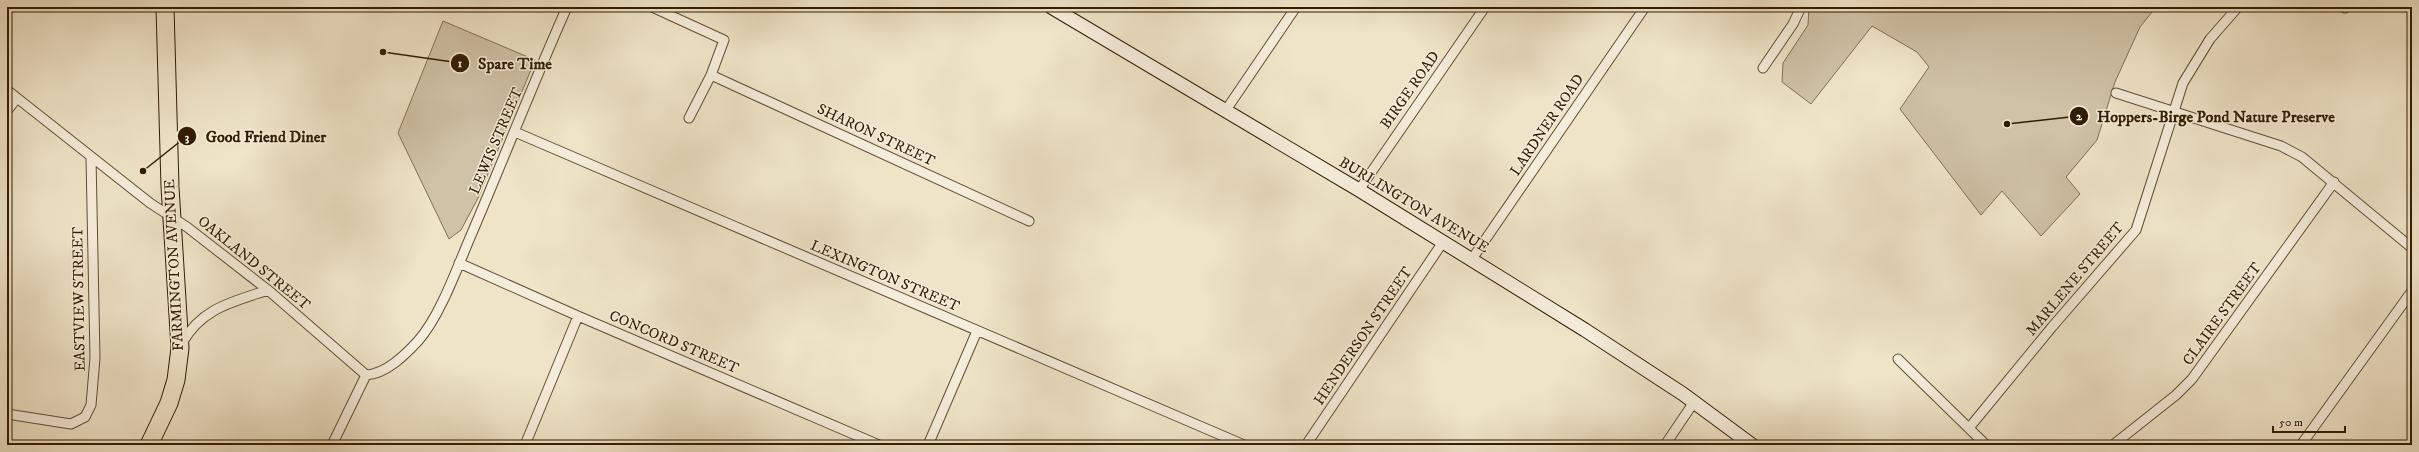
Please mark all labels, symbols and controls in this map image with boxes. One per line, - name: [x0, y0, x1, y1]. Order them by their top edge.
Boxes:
- street label: BIRGE ROAD: [1376, 47, 1444, 133]
- callout: Spare Time: [450, 49, 560, 77]
- text: Spare Time: [478, 54, 552, 74]
- text: 1: [458, 56, 463, 71]
- street label: LARDNER ROAD: [1506, 70, 1588, 180]
- street label: LEWIS STREET: [465, 84, 527, 197]
- street label: SHARON STREET: [814, 99, 938, 171]
- callout: Hoppers-Birge Pond Nature Preserve: [2069, 102, 2343, 130]
- text: Hoppers-Birge Pond Nature Preserve: [2097, 107, 2335, 127]
- text: 2: [2076, 109, 2083, 124]
- callout: Good Friend Diner: [177, 122, 334, 150]
- text: Good Friend Diner: [206, 127, 327, 147]
- text: 3: [185, 130, 190, 145]
- street label: BURLINGTON AVENUE: [1336, 153, 1493, 258]
- street label: FARMINGTON AVENUE: [160, 178, 188, 351]
- street label: OAKLAND STREET: [194, 212, 315, 315]
- street label: MARLENE STREET: [2022, 218, 2129, 340]
- street label: EASTVIEW STREET: [68, 226, 90, 371]
- street label: LEXINGTON STREET: [808, 236, 963, 316]
- street label: CLAIRE STREET: [2178, 258, 2266, 369]
- street label: HENDERSON STREET: [1310, 263, 1417, 409]
- street label: CONCORD STREET: [606, 306, 742, 378]
- scale bar: [2273, 408, 2345, 434]
- text: 50 m: [2279, 415, 2303, 430]

